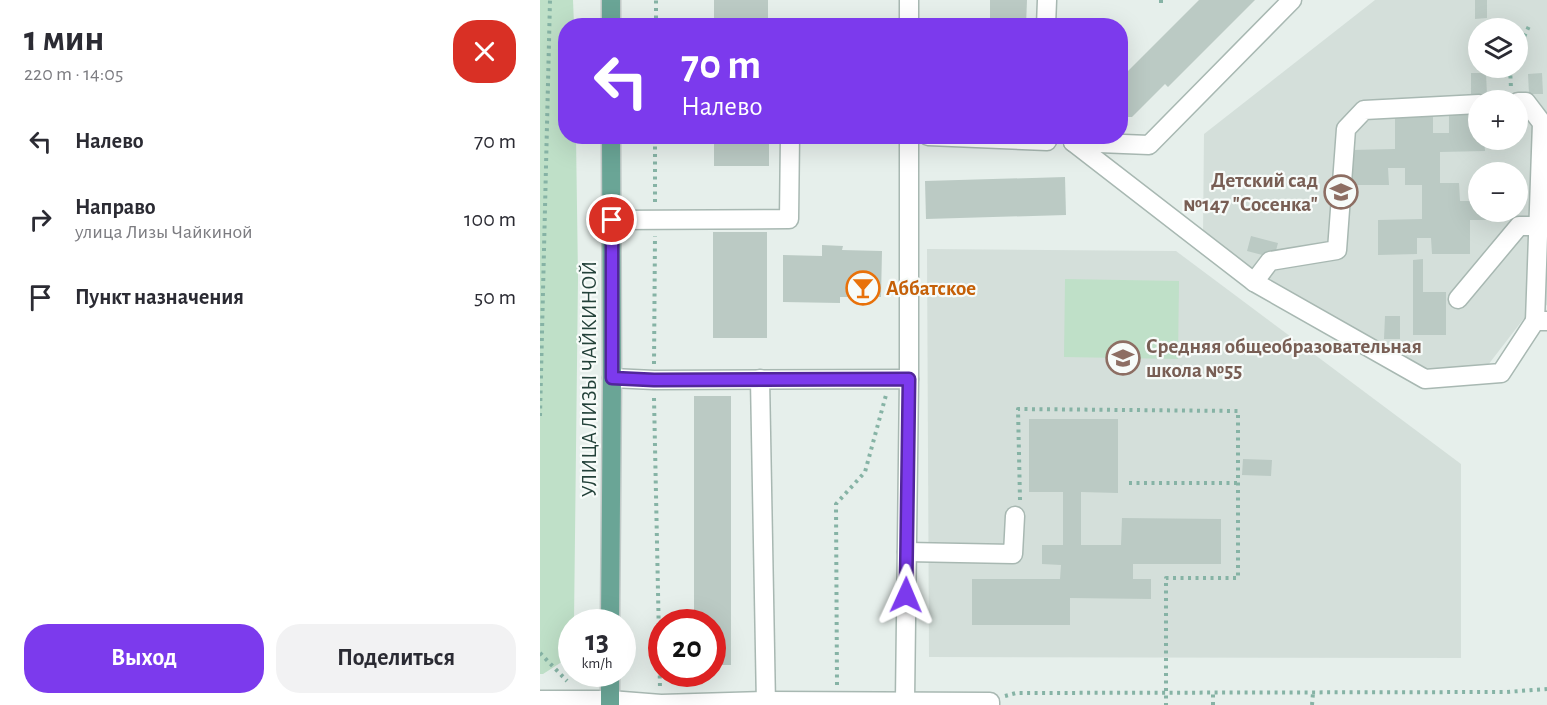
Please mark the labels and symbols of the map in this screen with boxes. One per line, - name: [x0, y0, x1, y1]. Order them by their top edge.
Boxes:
- place label: Детский сад №147 "Сосенка": [1183, 170, 1318, 215]
- school or university icon: Детский сад №147 "Сосенка": [1323, 174, 1359, 210]
- pin: [586, 194, 637, 245]
- street label: УЛИЦА ЛИЗЫ ЧАЙКИНОЙ: [578, 261, 600, 497]
- bar icon: Аббатское: [845, 270, 881, 306]
- place label: Аббатское: [886, 278, 976, 299]
- place label: Средняя общеобразовательная школа №55: [1146, 336, 1422, 381]
- school or university icon: Средняя общеобразовательная школа №55: [1105, 340, 1141, 376]
- position arrow: [874, 563, 938, 627]
- speed limit sign: 20: [648, 609, 726, 687]

